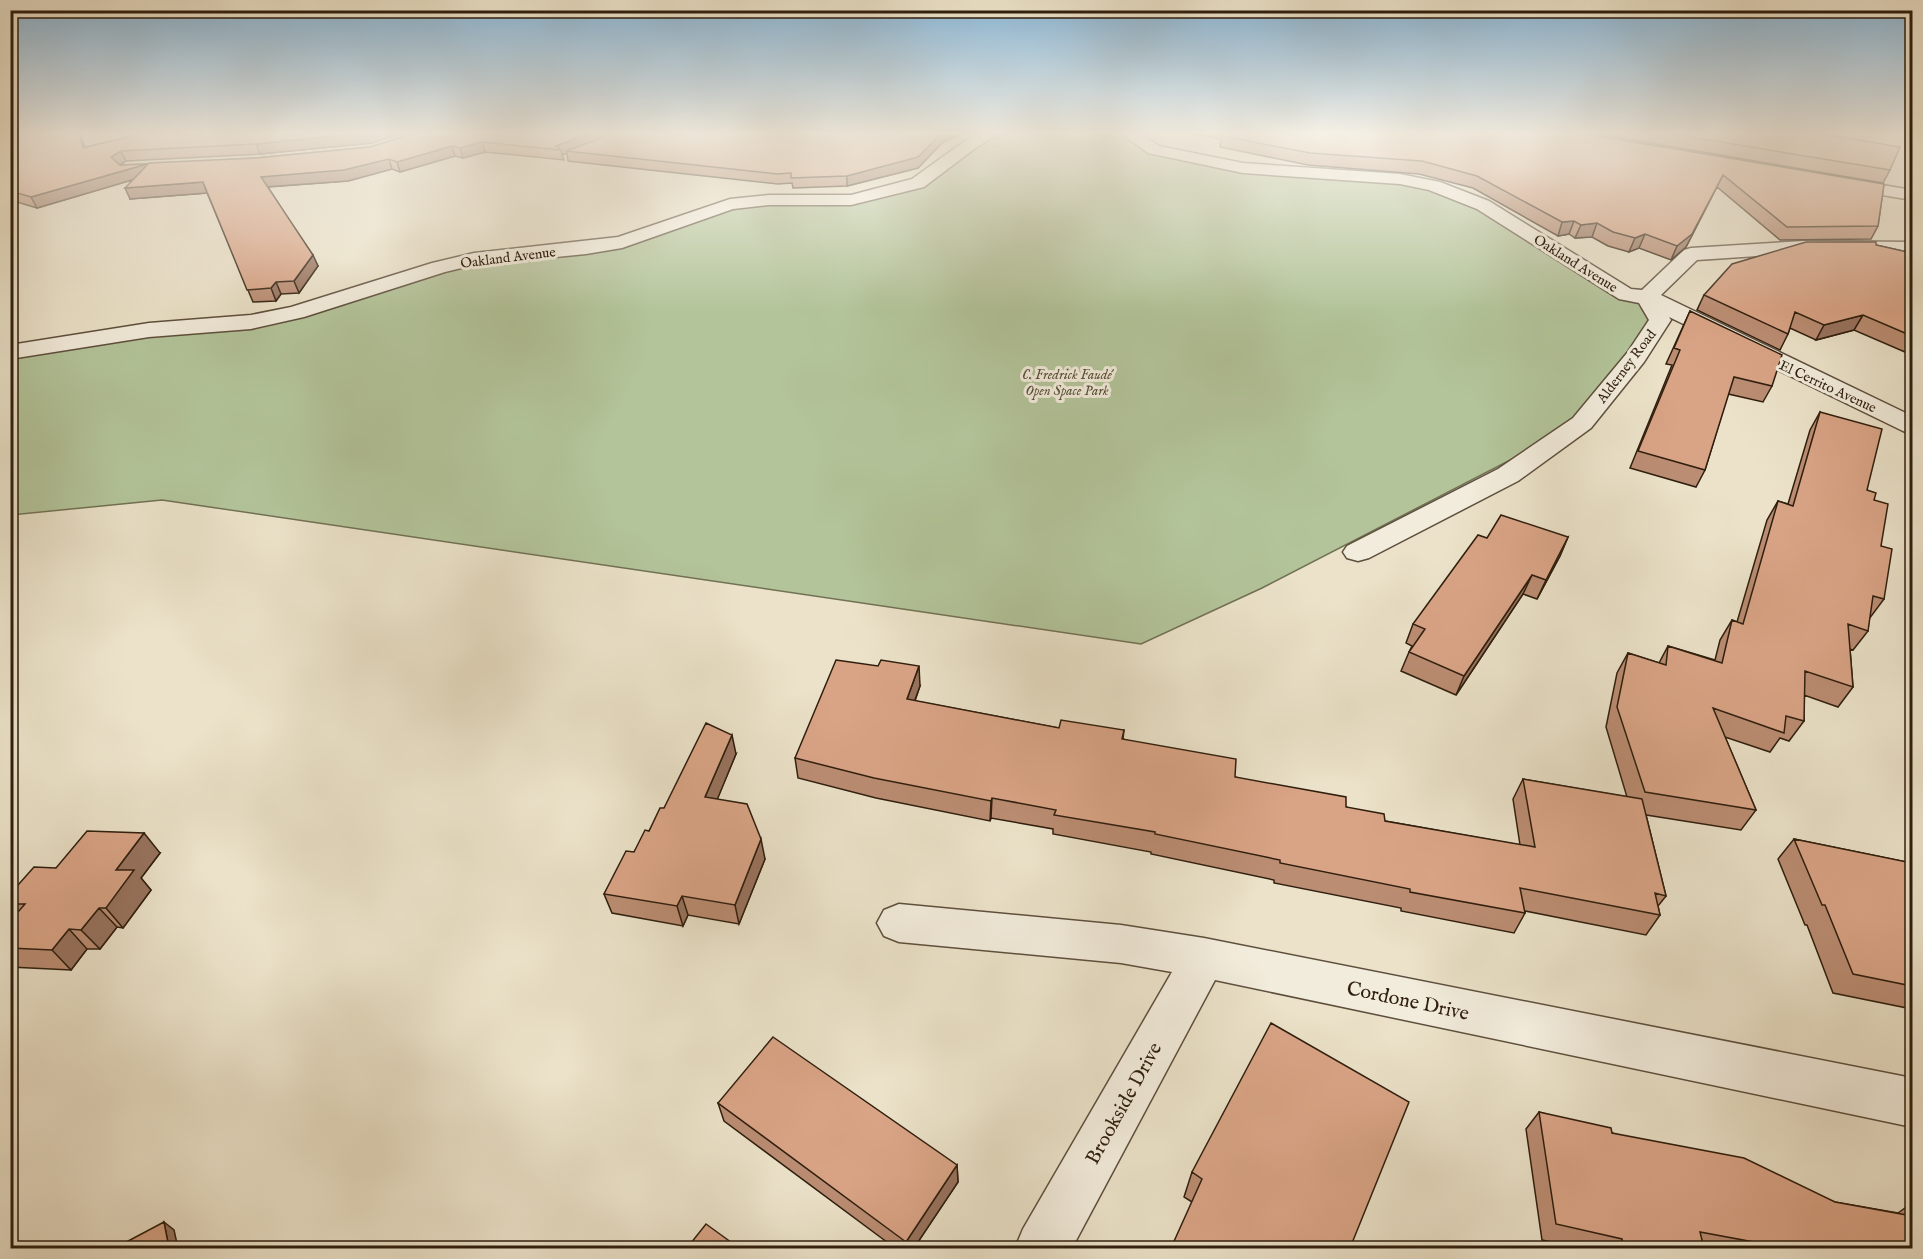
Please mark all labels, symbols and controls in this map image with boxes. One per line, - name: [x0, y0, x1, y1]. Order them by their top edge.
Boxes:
- street label: Oakland Avenue: [1530, 231, 1621, 297]
- street label: Oakland Avenue: [459, 243, 557, 273]
- street label: Alderney Road: [1593, 326, 1661, 408]
- street label: El Cerrito Avenue: [1776, 357, 1880, 418]
- park label: C. Fredrick Faudé Open Space Park: [1022, 366, 1114, 400]
- street label: Cordone Drive: [1344, 976, 1471, 1027]
- street label: Brookside Drive: [1080, 1038, 1168, 1169]

